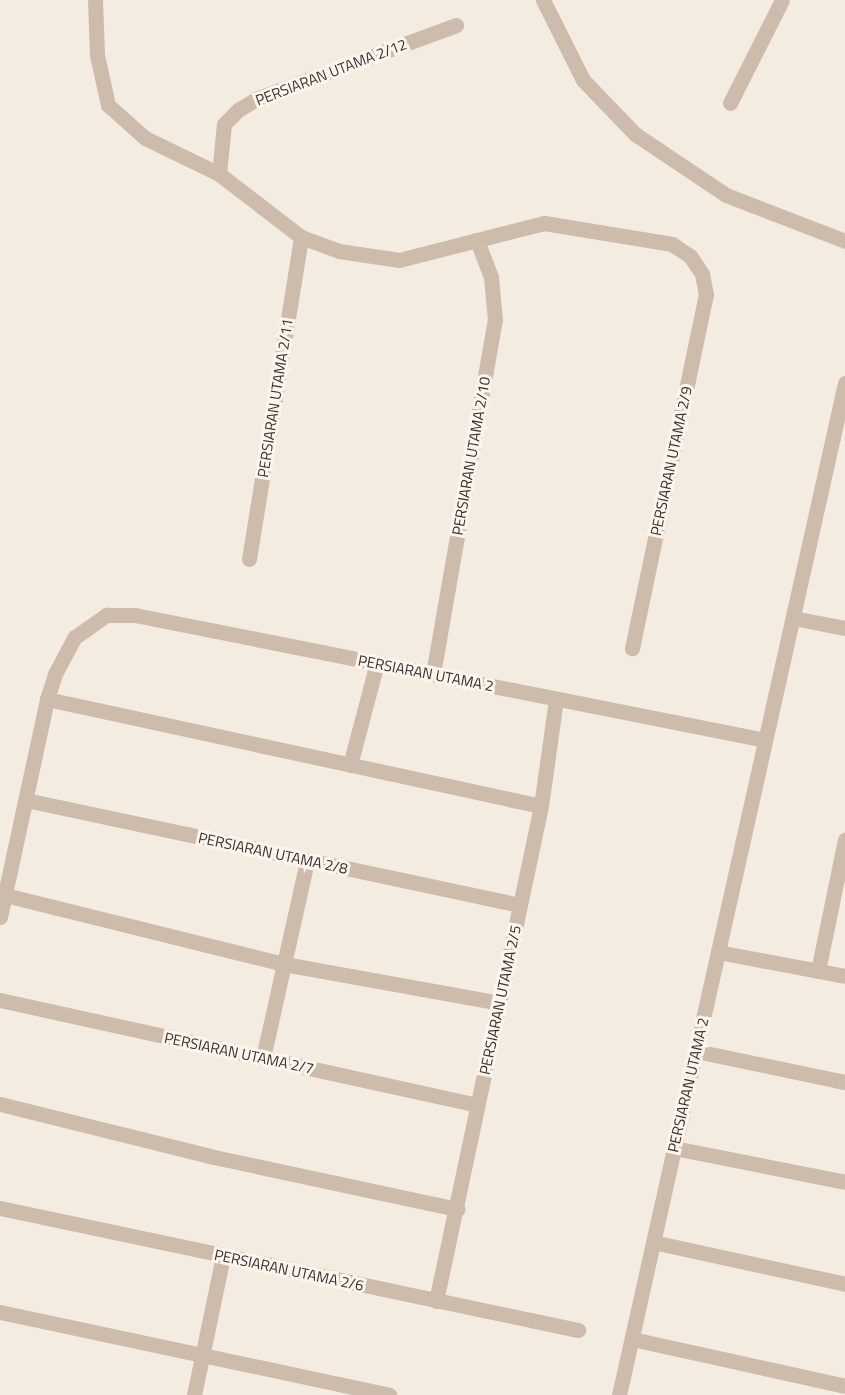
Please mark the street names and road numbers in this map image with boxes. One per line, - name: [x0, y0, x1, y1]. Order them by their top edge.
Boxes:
- street label: PERSIARAN UTAMA 2/12: [253, 35, 409, 109]
- street label: PERSIARAN UTAMA 2/11: [254, 317, 296, 479]
- street label: PERSIARAN UTAMA 2/10: [448, 375, 494, 537]
- street label: PERSIARAN UTAMA 2/9: [646, 385, 696, 537]
- street label: PERSIARAN UTAMA 2: [357, 651, 495, 695]
- street label: PERSIARAN UTAMA 2/8: [197, 828, 349, 878]
- street label: PERSIARAN UTAMA 2/5: [475, 924, 525, 1076]
- street label: PERSIARAN UTAMA 2: [664, 1016, 712, 1154]
- street label: PERSIARAN UTAMA 2/7: [163, 1028, 315, 1078]
- street label: PERSIARAN UTAMA 2/6: [213, 1245, 365, 1295]

